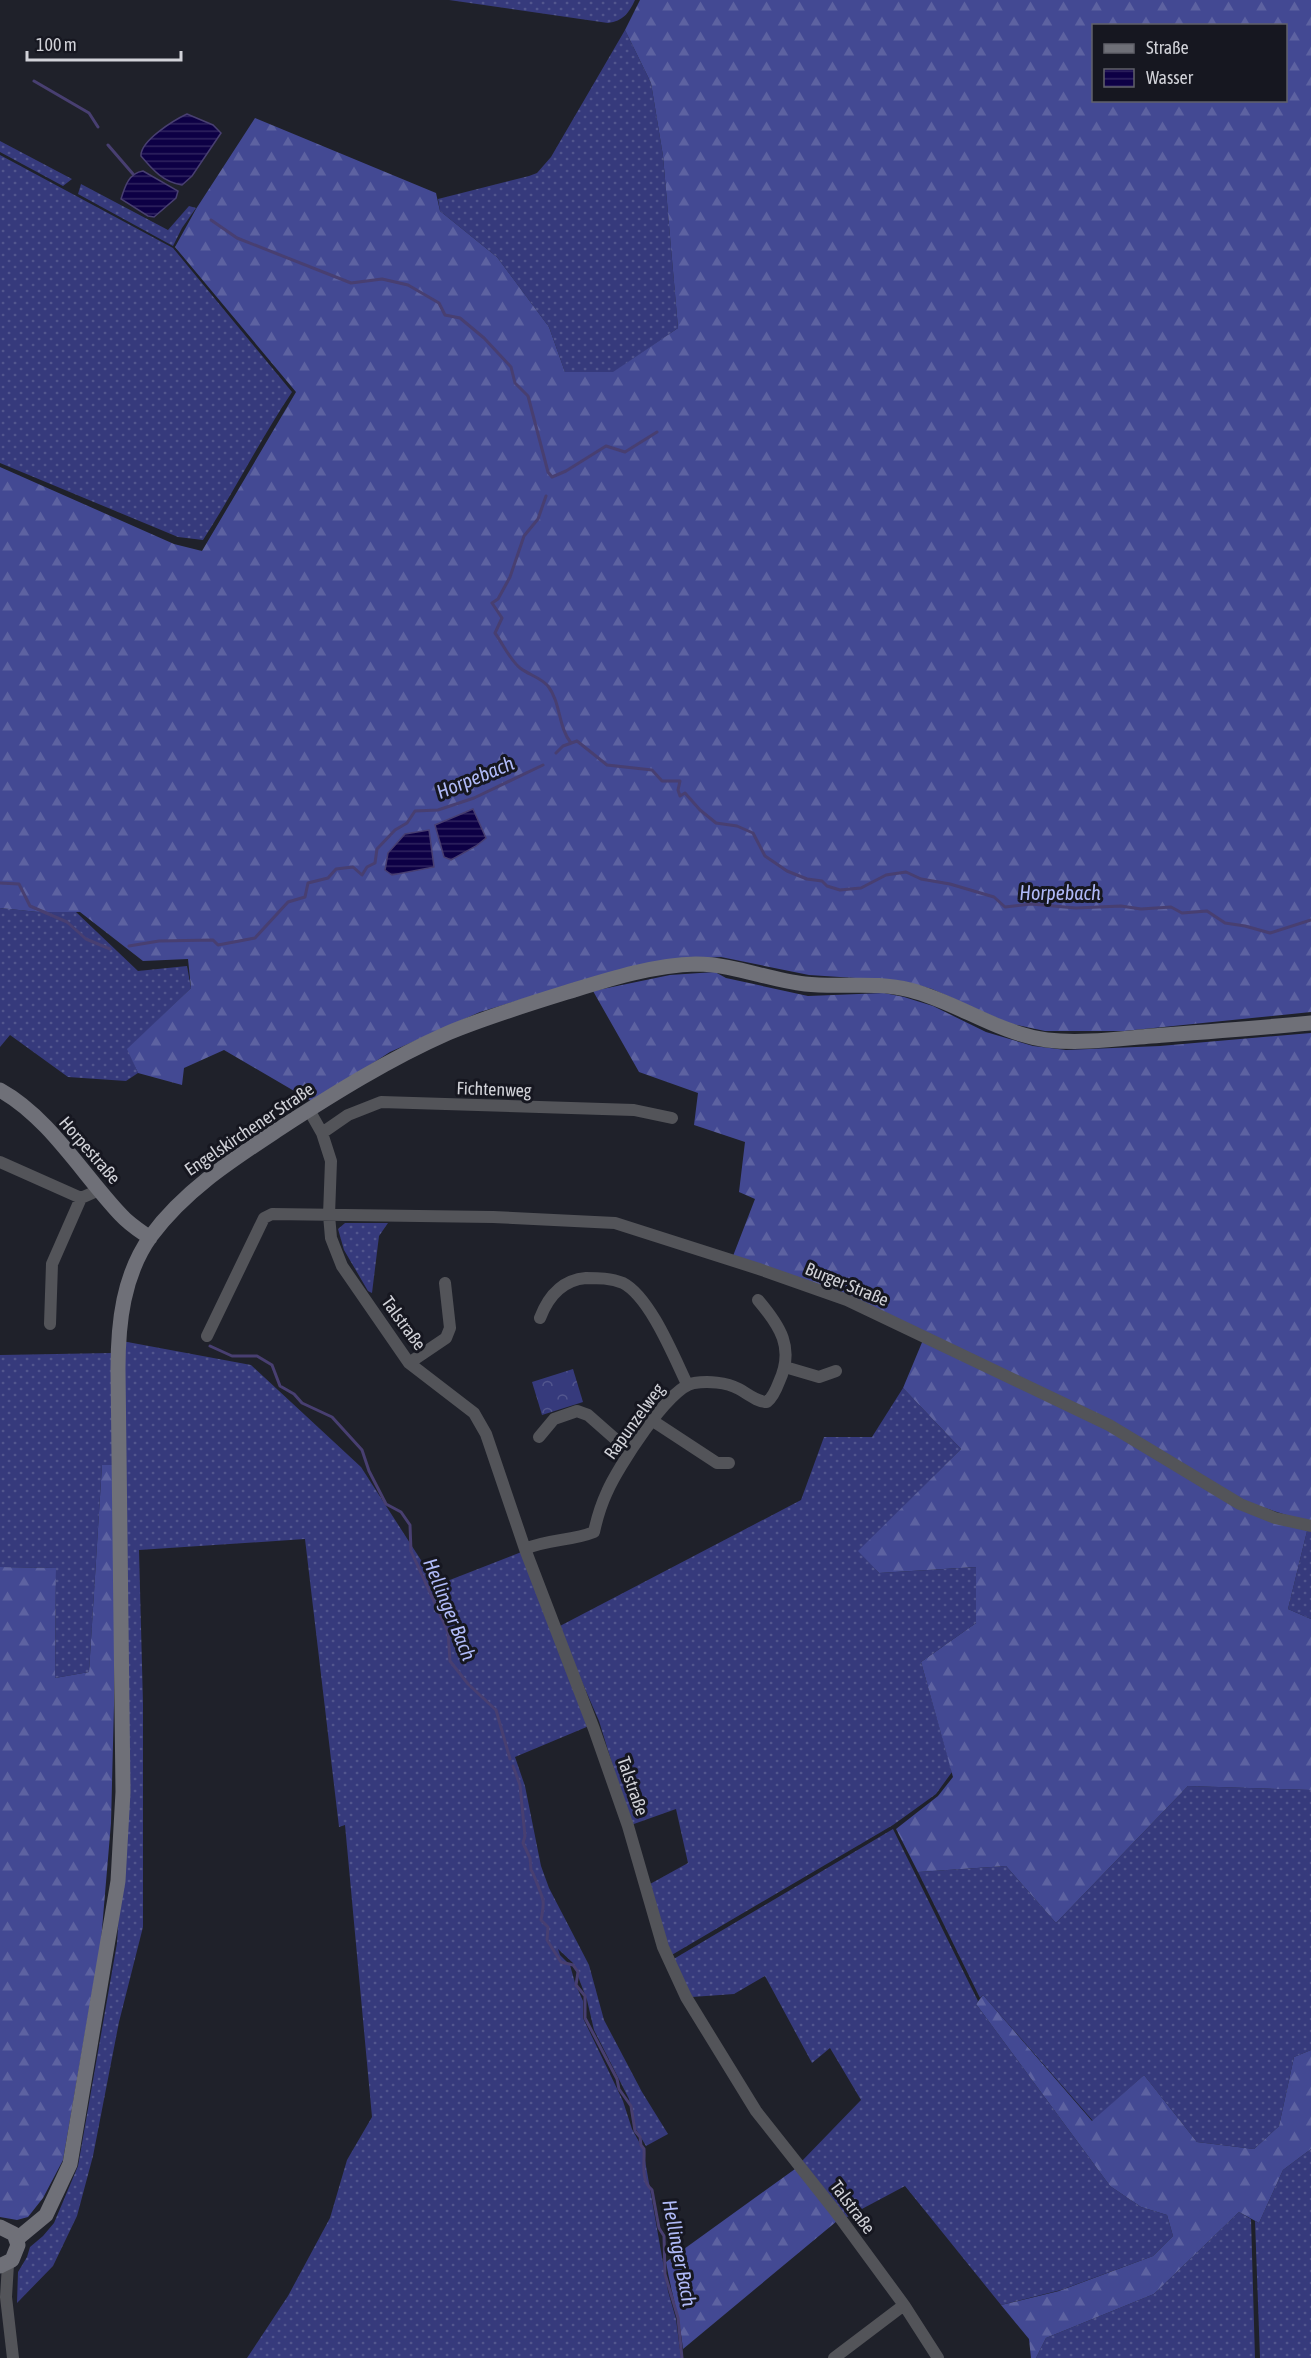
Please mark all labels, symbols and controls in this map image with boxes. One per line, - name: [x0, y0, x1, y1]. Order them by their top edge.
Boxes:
- scale bar: [27, 24, 182, 62]
- legend: [1092, 24, 1287, 102]
- text: 100 m: [36, 34, 77, 55]
- text: Straße: [1146, 37, 1189, 58]
- text: Wasser: [1146, 67, 1194, 88]
- water label: Horpebach: [433, 751, 517, 803]
- water label: Horpebach: [1019, 881, 1101, 904]
- street label: Fichtenweg: [456, 1077, 532, 1101]
- street label: Engelskirchener Straße: [181, 1078, 317, 1180]
- street label: Horpestraße: [55, 1112, 125, 1188]
- street label: Burger Straße: [802, 1258, 892, 1310]
- street label: Talstraße: [377, 1292, 431, 1354]
- street label: Rapunzelweg: [599, 1379, 669, 1463]
- water label: Hellinger Bach: [419, 1555, 481, 1664]
- street label: Talstraße: [613, 1754, 653, 1818]
- street label: Talstraße: [826, 2176, 880, 2238]
- water label: Hellinger Bach: [658, 2198, 702, 2309]

